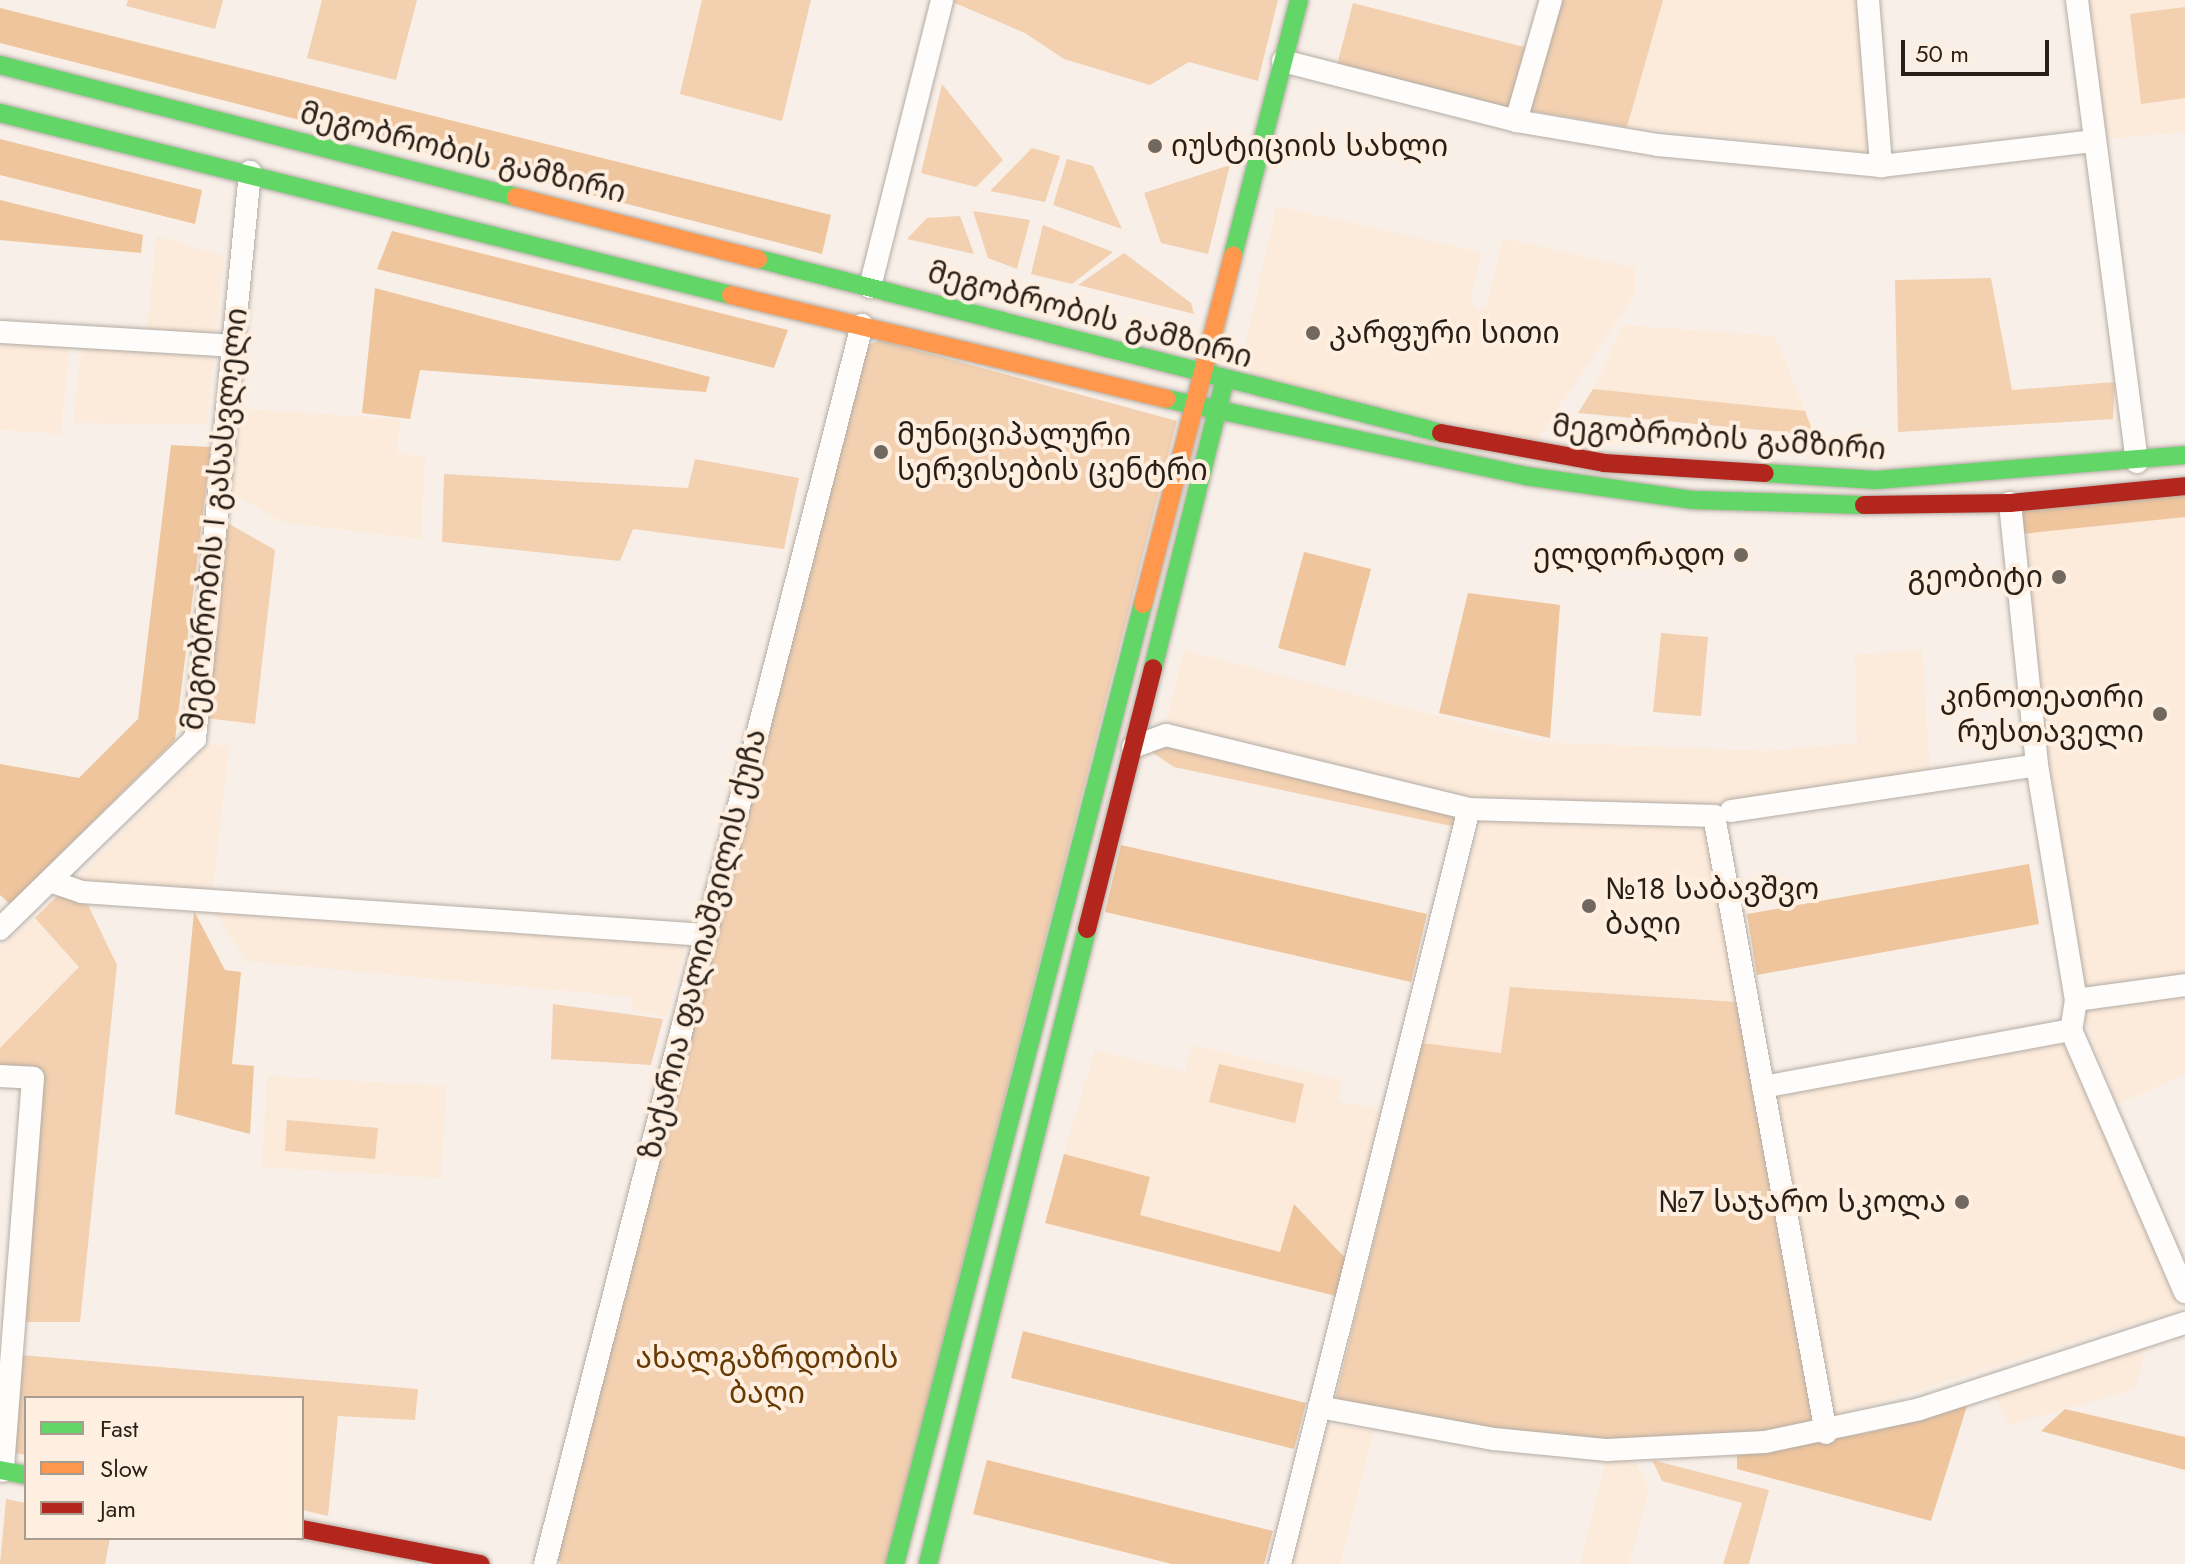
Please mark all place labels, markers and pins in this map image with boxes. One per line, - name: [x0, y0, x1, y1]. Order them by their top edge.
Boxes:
- place label: იუსტიციის სახლი: [1171, 128, 1448, 164]
- marker: იუსტიციის სახლი: [1146, 137, 1164, 155]
- place label: კარფური სითი: [1329, 315, 1560, 351]
- marker: კარფური სითი: [1304, 324, 1322, 342]
- place label: მუნიციპალური სერვისების ცენტრი: [897, 417, 1208, 488]
- marker: მუნიციპალური სერვისების ცენტრი: [872, 443, 890, 461]
- place label: ელდორადო: [1533, 537, 1725, 573]
- marker: ელდორადო: [1732, 546, 1750, 564]
- place label: გეობიტი: [1907, 559, 2043, 595]
- marker: გეობიტი: [2050, 568, 2068, 586]
- place label: კინოთეათრი რუსთაველი: [1940, 679, 2144, 750]
- marker: კინოთეათრი რუსთაველი: [2151, 705, 2169, 723]
- place label: №18 საბავშვო ბაღი: [1605, 871, 1819, 942]
- marker: №18 საბავშვო ბაღი: [1580, 897, 1598, 915]
- place label: №7 საჯარო სკოლა: [1658, 1184, 1946, 1220]
- marker: №7 საჯარო სკოლა: [1953, 1193, 1971, 1211]

